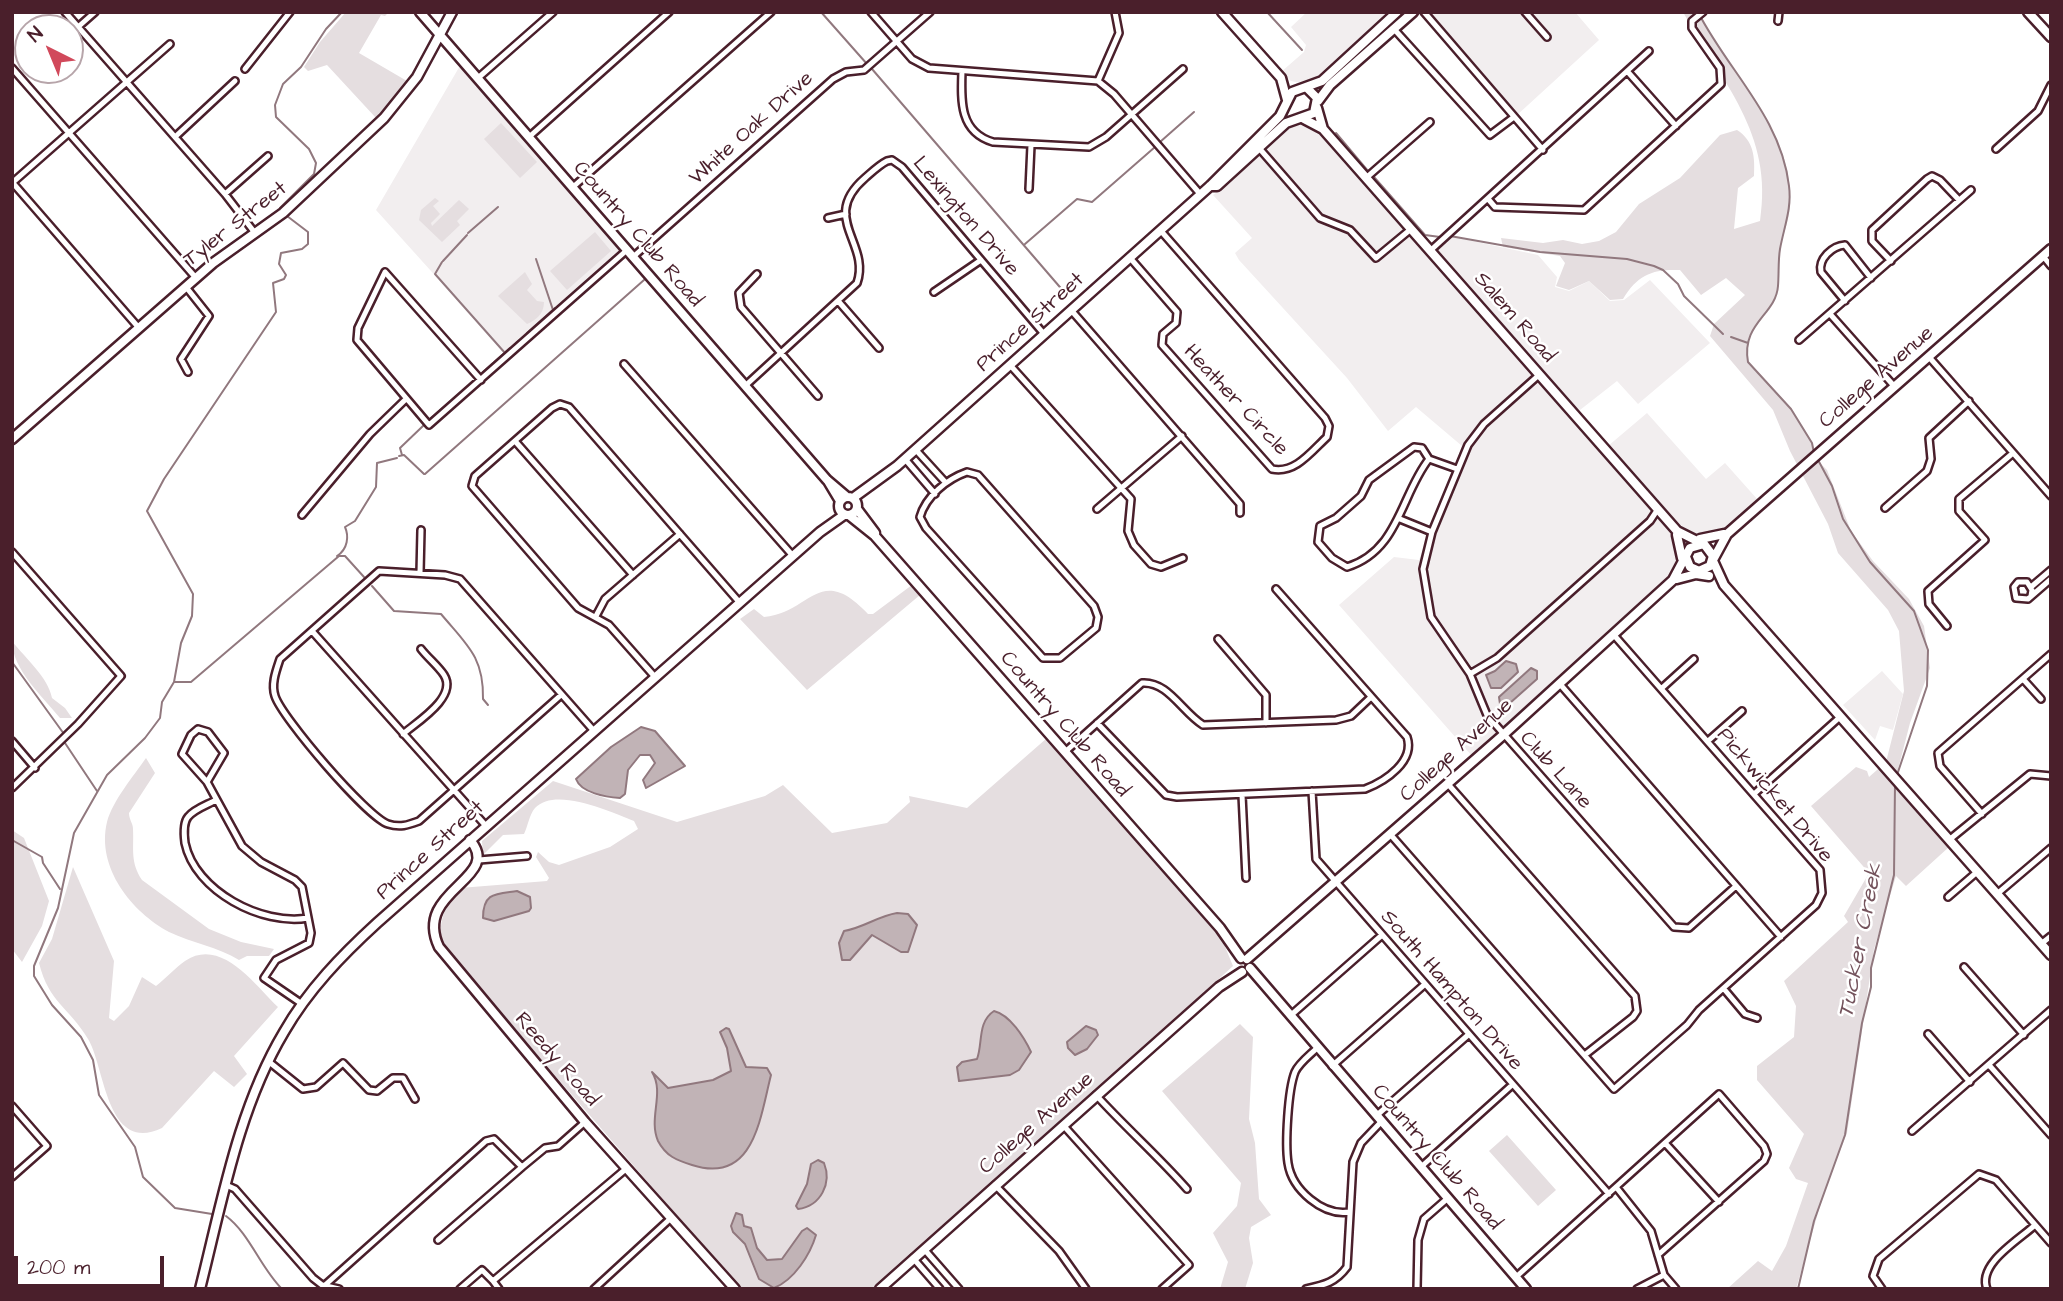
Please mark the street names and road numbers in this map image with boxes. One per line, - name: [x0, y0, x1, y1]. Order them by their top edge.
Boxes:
- street label: White Oak Drive: [685, 67, 819, 191]
- street label: Lexington Drive: [906, 152, 1024, 282]
- street label: Country Club Road: [567, 157, 707, 313]
- street label: Tyler Street: [179, 177, 293, 273]
- street label: Prince Street: [972, 268, 1090, 378]
- street label: Salem Road: [1468, 268, 1560, 368]
- street label: College Avenue: [1815, 321, 1939, 435]
- street label: Heather Circle: [1177, 340, 1293, 462]
- street label: Country Club Road: [994, 647, 1134, 803]
- street label: College Avenue: [1395, 694, 1519, 808]
- street label: Pickwicket Drive: [1710, 724, 1838, 868]
- street label: Club Lane: [1513, 727, 1597, 815]
- street label: Prince Street: [372, 796, 490, 906]
- street label: South Hampton Drive: [1374, 906, 1528, 1076]
- street label: Reedy Road: [508, 1008, 604, 1112]
- street label: College Avenue: [975, 1067, 1099, 1181]
- street label: Country Club Road: [1366, 1080, 1506, 1236]

